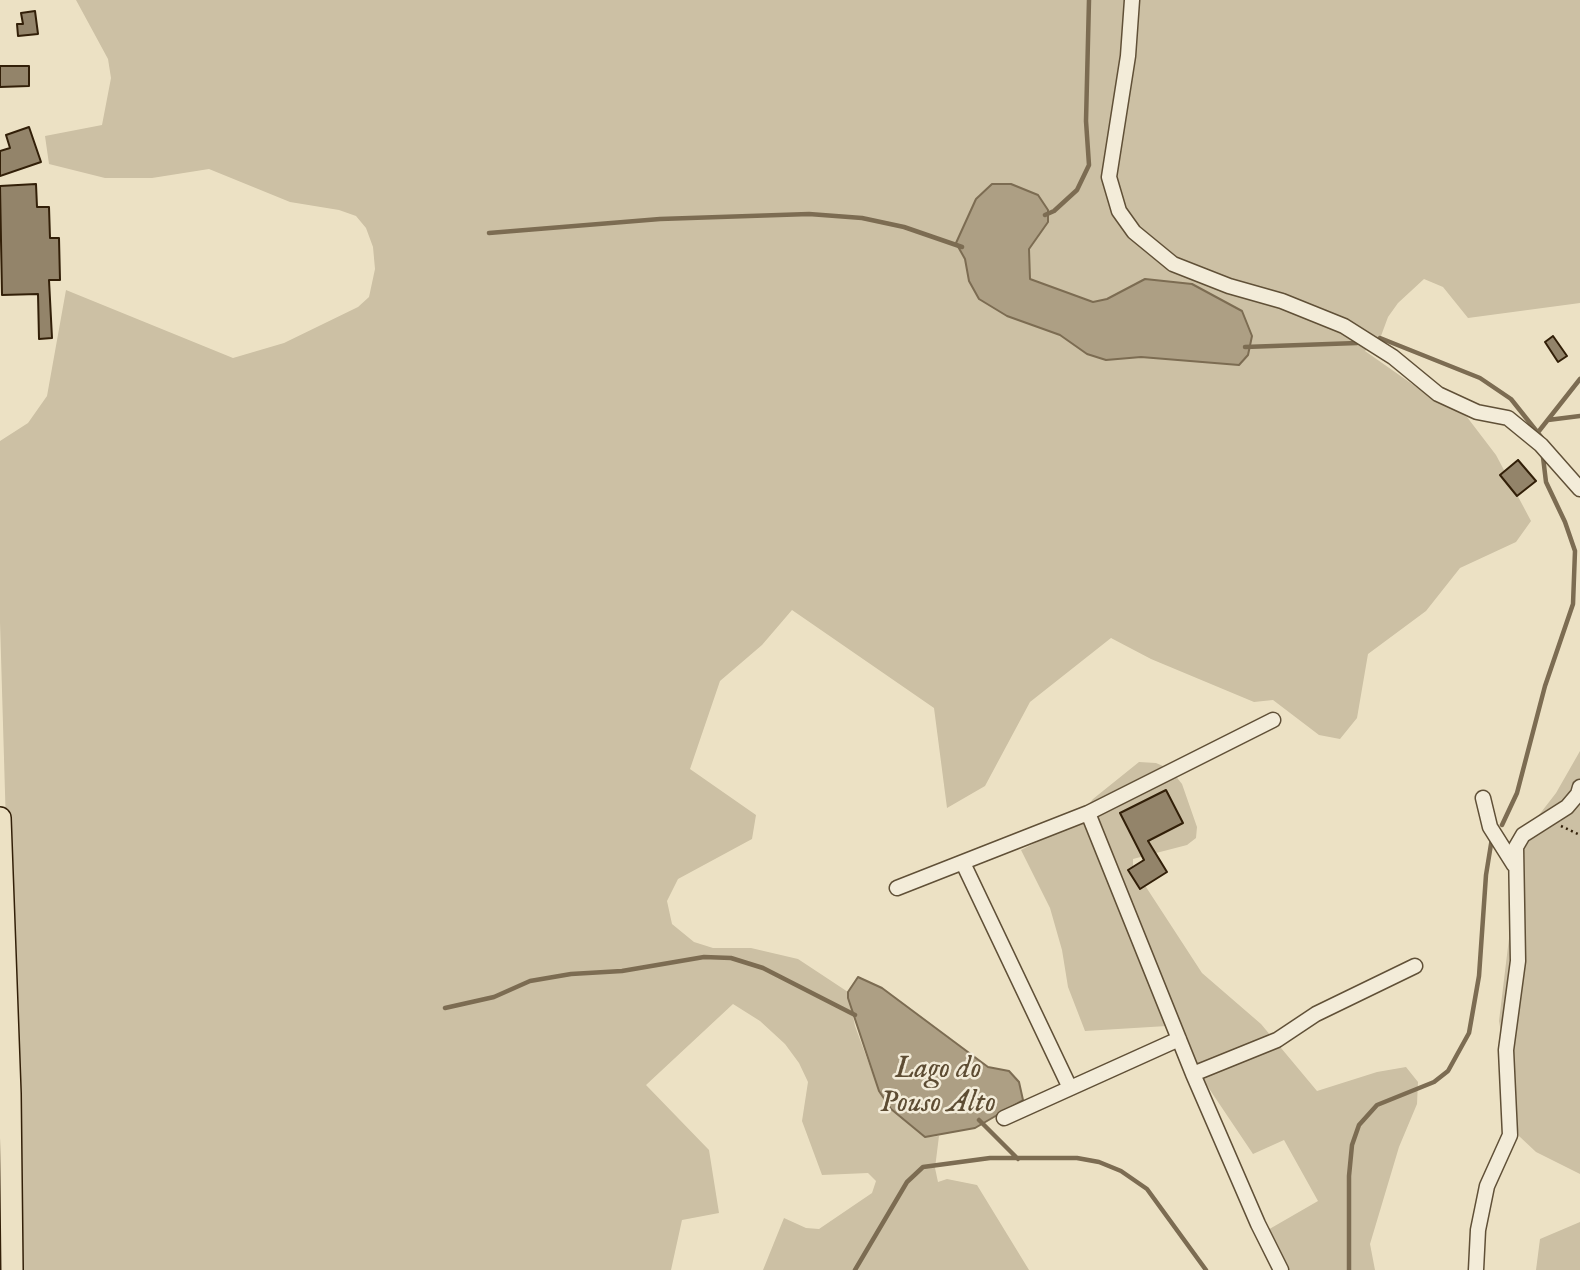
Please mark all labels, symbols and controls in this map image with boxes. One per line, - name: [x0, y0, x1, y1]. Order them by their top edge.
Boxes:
- water label: Lago do Pouso Alto: [880, 1053, 996, 1124]

